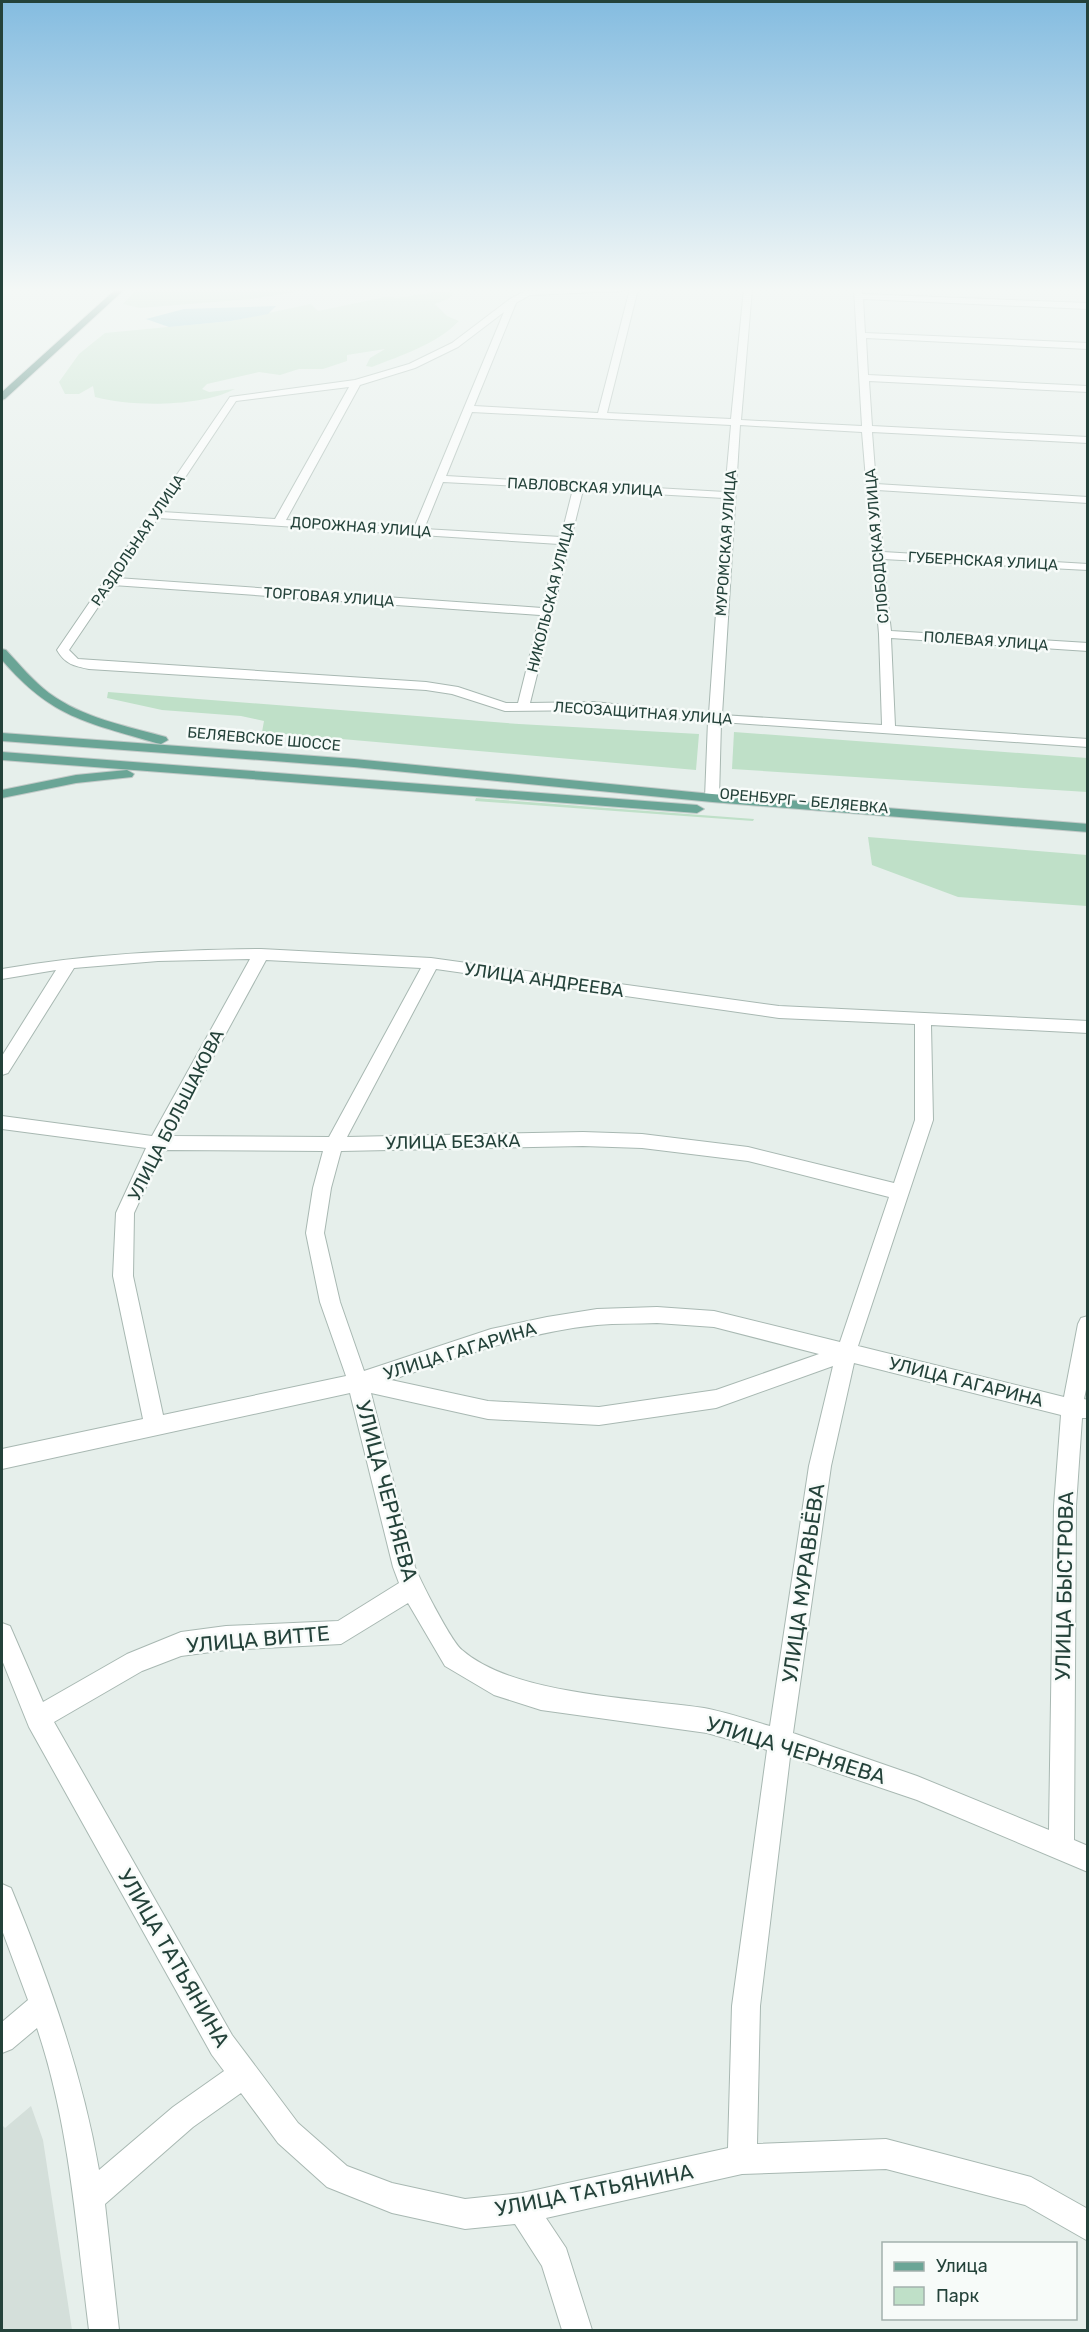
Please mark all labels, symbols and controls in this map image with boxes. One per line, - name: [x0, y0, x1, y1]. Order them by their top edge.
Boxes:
- street label: СЛОБОДСКАЯ УЛИЦА: [861, 468, 893, 624]
- street label: МУРОМСКАЯ УЛИЦА: [712, 469, 740, 617]
- street label: РАЗДОЛЬНАЯ УЛИЦА: [87, 471, 189, 609]
- street label: ПАВЛОВСКАЯ УЛИЦА: [507, 474, 663, 500]
- street label: ДОРОЖНАЯ УЛИЦА: [290, 513, 432, 541]
- street label: НИКОЛЬСКАЯ УЛИЦА: [524, 520, 578, 674]
- street label: ГУБЕРНСКАЯ УЛИЦА: [908, 548, 1058, 574]
- street label: ТОРГОВАЯ УЛИЦА: [263, 583, 395, 611]
- street label: ПОЛЕВАЯ УЛИЦА: [923, 628, 1049, 654]
- street label: ЛЕСОЗАЩИТНАЯ УЛИЦА: [553, 698, 733, 728]
- street label: БЕЛЯЕВСКОЕ ШОССЕ: [187, 723, 341, 755]
- street label: ОРЕНБУРГ – БЕЛЯЕВКА: [719, 785, 889, 817]
- street label: УЛИЦА АНДРЕЕВА: [463, 958, 625, 1002]
- street label: УЛИЦА БОЛЬШАКОВА: [123, 1026, 229, 1204]
- street label: УЛИЦА БЕЗАКА: [385, 1130, 521, 1154]
- street label: УЛИЦА ГАГАРИНА: [381, 1317, 539, 1385]
- street label: УЛИЦА ГАГАРИНА: [886, 1352, 1046, 1412]
- street label: УЛИЦА ЧЕРНЯЕВА: [351, 1398, 423, 1584]
- street label: УЛИЦА МУРАВЬЁВА: [777, 1482, 829, 1684]
- street label: УЛИЦА БЫСТРОВА: [1050, 1491, 1078, 1681]
- street label: УЛИЦА ВИТТЕ: [185, 1620, 331, 1658]
- street label: УЛИЦА ЧЕРНЯЕВА: [703, 1711, 889, 1789]
- street label: УЛИЦА ТАТЬЯНИНА: [113, 1865, 235, 2051]
- street label: УЛИЦА ТАТЬЯНИНА: [493, 2159, 695, 2221]
- legend: [882, 2242, 1077, 2320]
- text: Улица: [936, 2255, 988, 2277]
- text: Парк: [936, 2285, 980, 2307]

